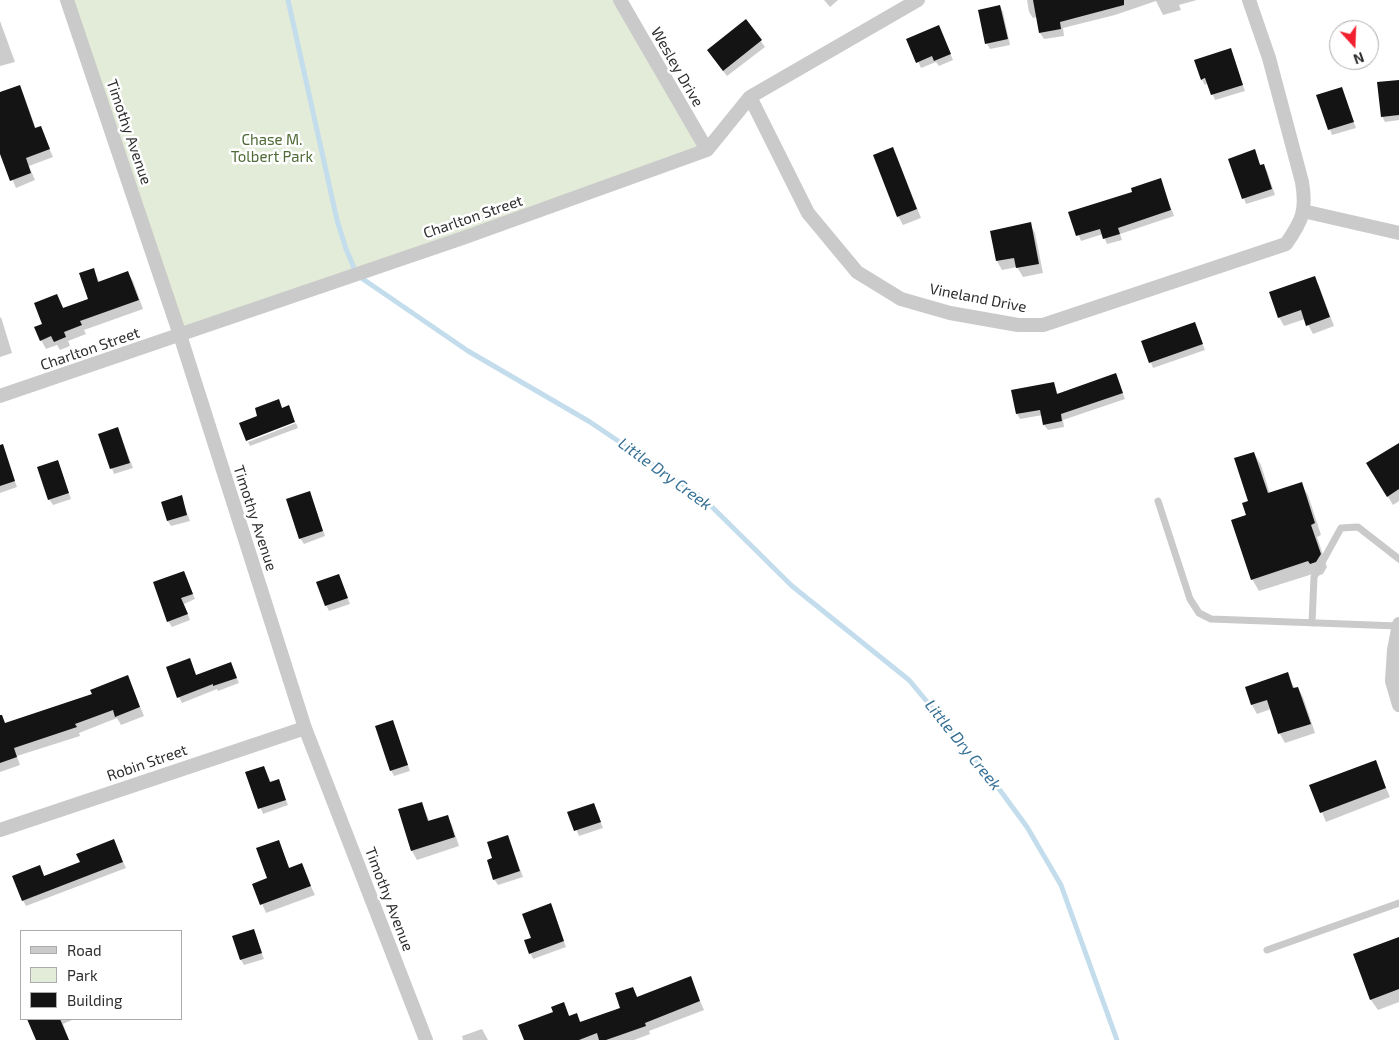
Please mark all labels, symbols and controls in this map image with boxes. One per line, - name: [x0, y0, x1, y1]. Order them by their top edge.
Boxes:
- north arrow: [1329, 20, 1379, 70]
- street label: Wesley Drive: [647, 24, 707, 110]
- text: N: [1351, 49, 1367, 68]
- street label: Timothy Avenue: [103, 77, 155, 187]
- park label: Chase M. Tolbert Park: [231, 131, 313, 166]
- street label: Charlton Street: [421, 192, 525, 242]
- street label: Vineland Drive: [928, 280, 1028, 316]
- street label: Charlton Street: [38, 324, 142, 374]
- water label: Little Dry Creek: [614, 434, 716, 514]
- street label: Timothy Avenue: [229, 463, 281, 573]
- water label: Little Dry Creek: [921, 696, 1005, 794]
- street label: Robin Street: [104, 741, 190, 785]
- street label: Timothy Avenue: [361, 844, 417, 954]
- legend: [20, 930, 182, 1020]
- text: Road: [67, 941, 102, 959]
- text: Park: [67, 966, 98, 984]
- text: Building: [67, 991, 122, 1009]

